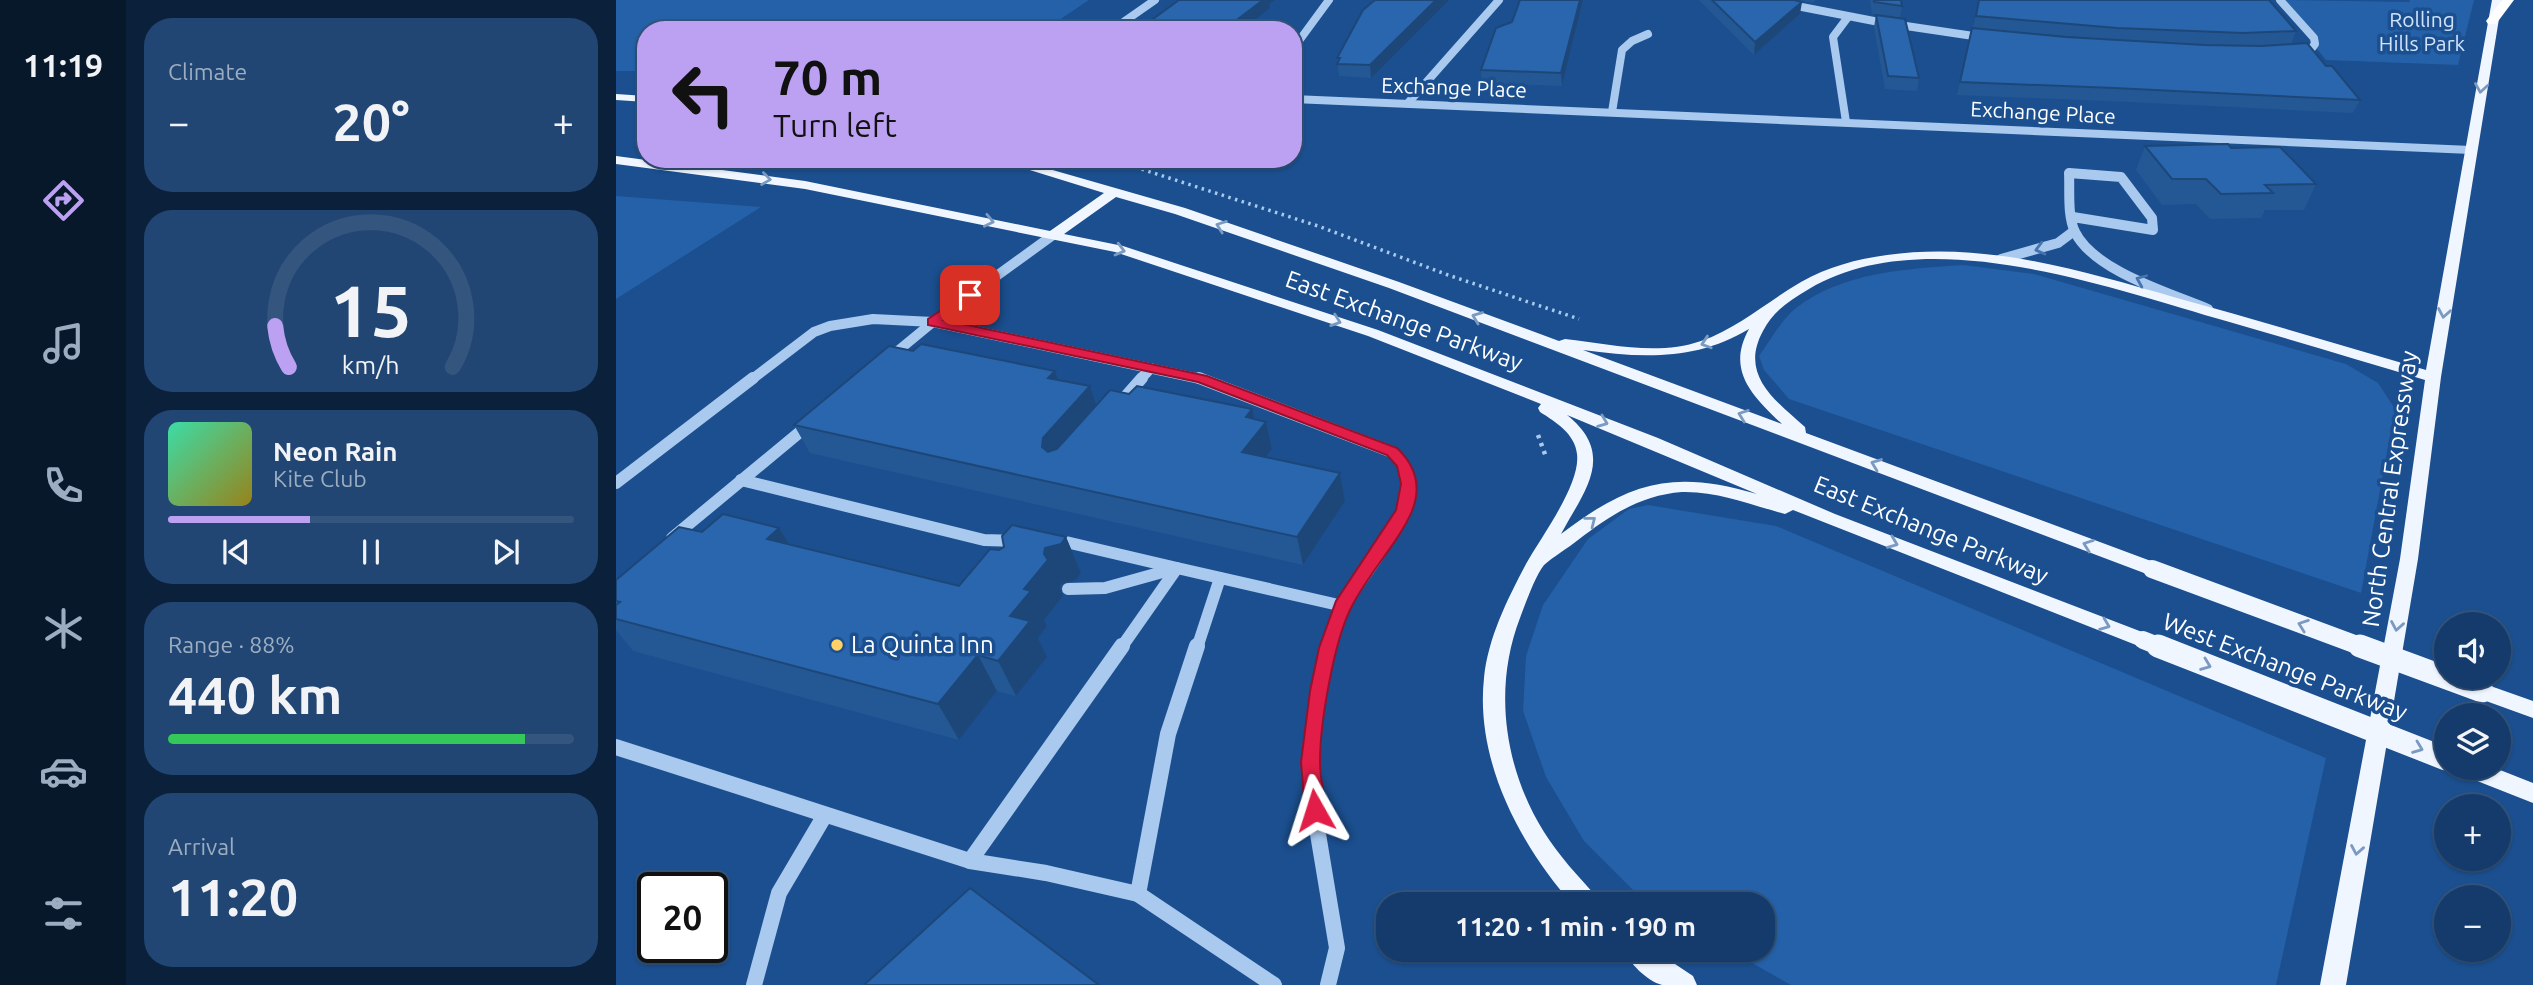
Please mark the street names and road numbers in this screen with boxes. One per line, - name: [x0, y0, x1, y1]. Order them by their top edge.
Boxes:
- street label: Exchange Place: [1381, 72, 1527, 102]
- street label: Exchange Place: [1970, 96, 2116, 128]
- street label: East Exchange Parkway: [1282, 265, 1527, 376]
- street label: North Central Expressway: [2357, 349, 2422, 629]
- street label: East Exchange Parkway: [1810, 470, 2053, 589]
- street label: West Exchange Parkway: [2159, 607, 2412, 726]

